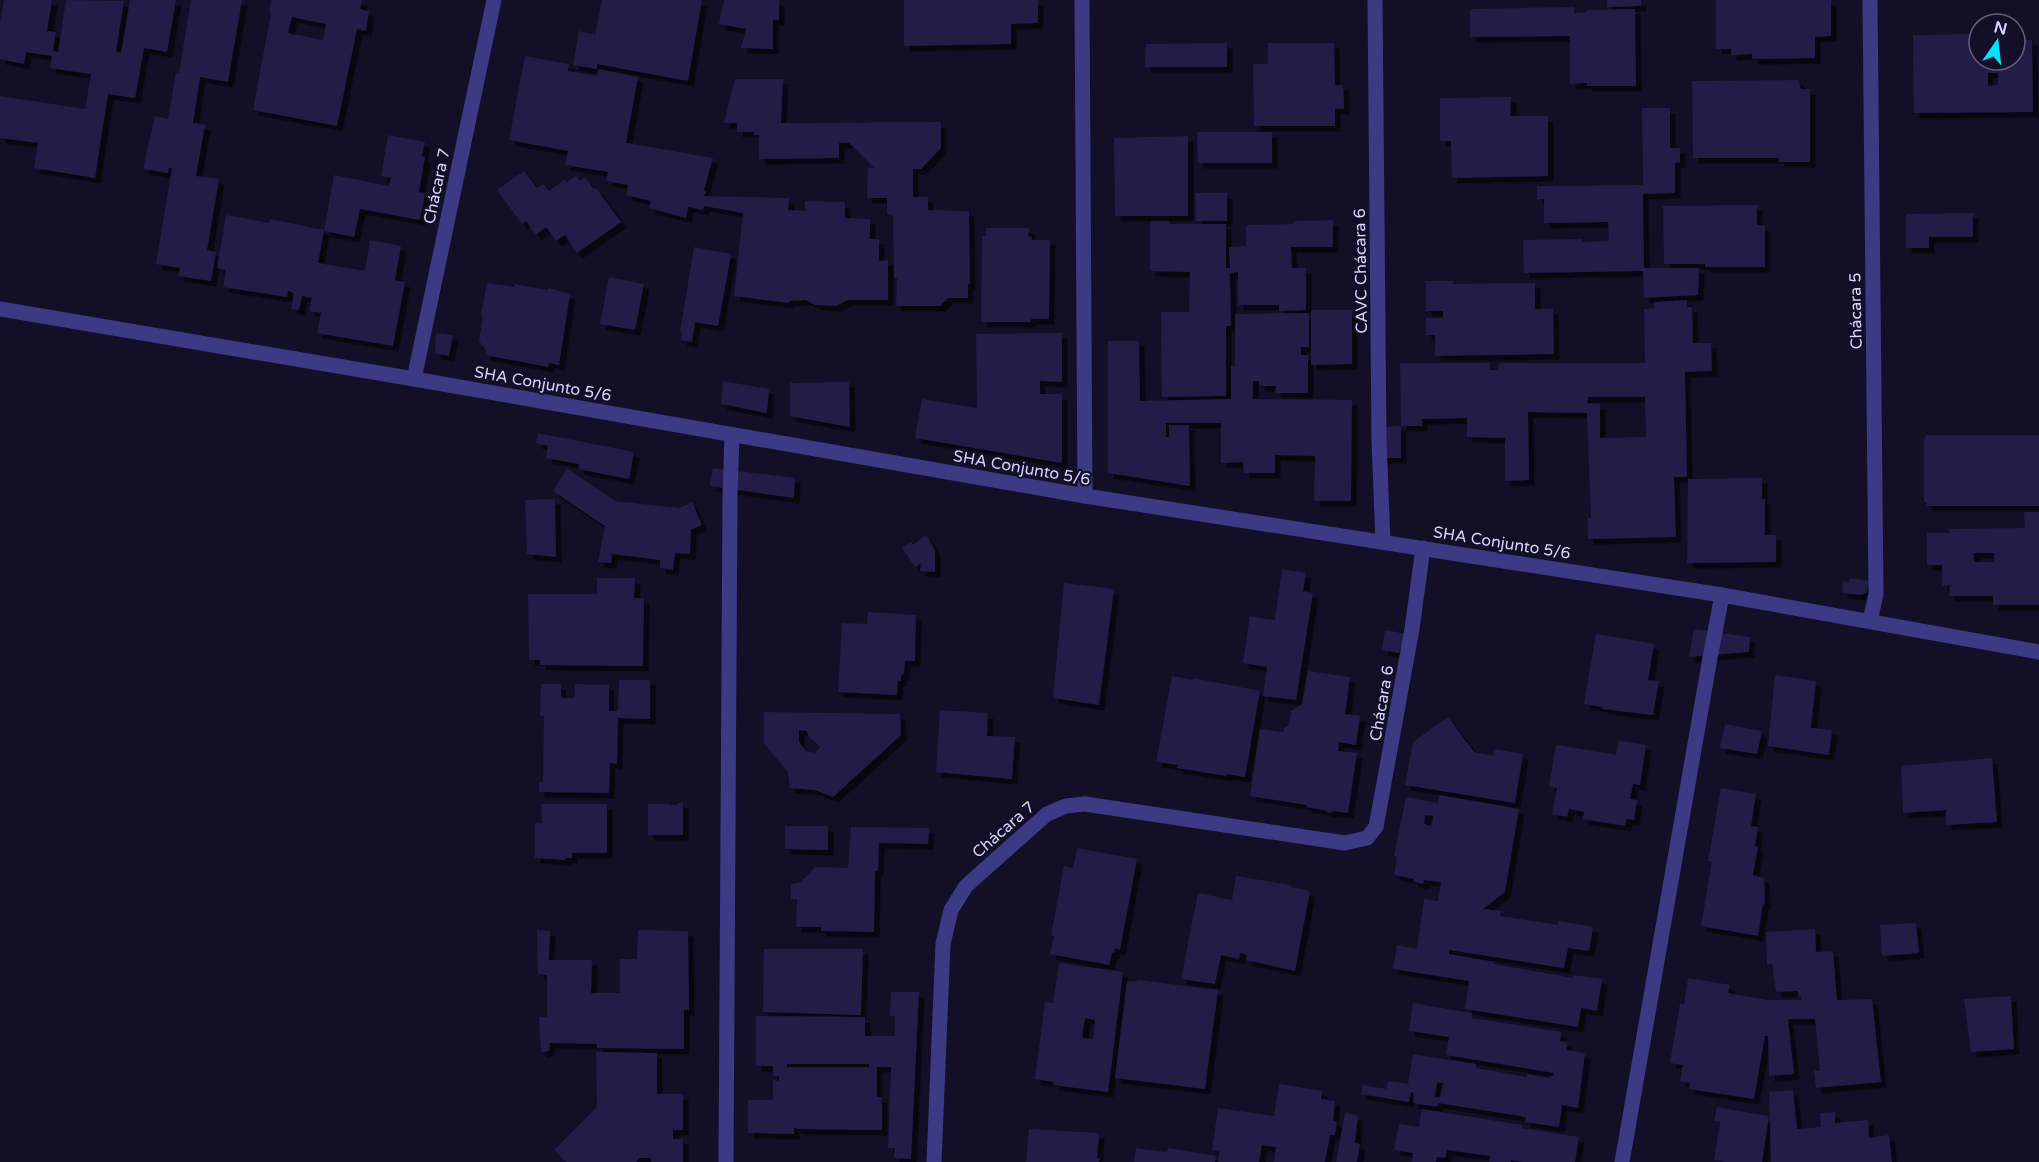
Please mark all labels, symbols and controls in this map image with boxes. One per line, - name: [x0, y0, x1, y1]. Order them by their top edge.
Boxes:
- north arrow: [1967, 12, 2027, 72]
- text: N: [1992, 17, 2009, 40]
- street label: Chácara 7: [419, 147, 455, 226]
- street label: CAVC Chácara 6: [1350, 208, 1372, 334]
- street label: Chácara 5: [1845, 272, 1867, 350]
- street label: SHA Conjunto 5/6: [473, 362, 613, 406]
- street label: SHA Conjunto 5/6: [952, 446, 1092, 490]
- street label: SHA Conjunto 5/6: [1432, 522, 1572, 564]
- street label: Chácara 6: [1365, 664, 1398, 743]
- street label: Chácara 7: [968, 797, 1039, 862]

